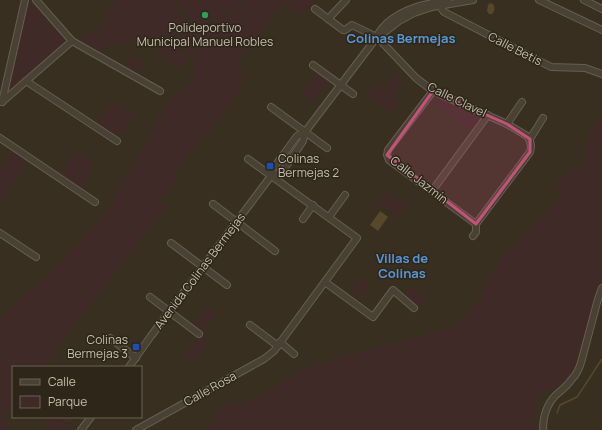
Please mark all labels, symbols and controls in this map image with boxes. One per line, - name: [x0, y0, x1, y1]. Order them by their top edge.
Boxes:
- marker: Polideportivo Municipal Manuel Robles: [200, 10, 210, 20]
- place label: Polideportivo Municipal Manuel Robles: [137, 19, 273, 50]
- street label: Calle Betis: [485, 28, 545, 69]
- district label: Colinas Bermejas: [346, 29, 456, 47]
- street label: Calle Clavel: [425, 78, 490, 121]
- place label: Colinas Bermejas 2: [278, 150, 339, 181]
- street label: Calle Jazmín: [387, 152, 452, 208]
- marker: Colinas Bermejas 2: [265, 161, 275, 171]
- street label: Avenida Colinas Bermejas: [150, 209, 249, 332]
- district label: Villas de Colinas: [376, 249, 428, 282]
- place label: Colinas Bermejas 3: [67, 331, 128, 362]
- marker: Colinas Bermejas 3: [131, 342, 141, 352]
- legend: [12, 366, 142, 418]
- street label: Calle Rosa: [180, 367, 239, 410]
- text: Calle: [48, 373, 76, 390]
- text: Parque: [48, 393, 87, 410]

